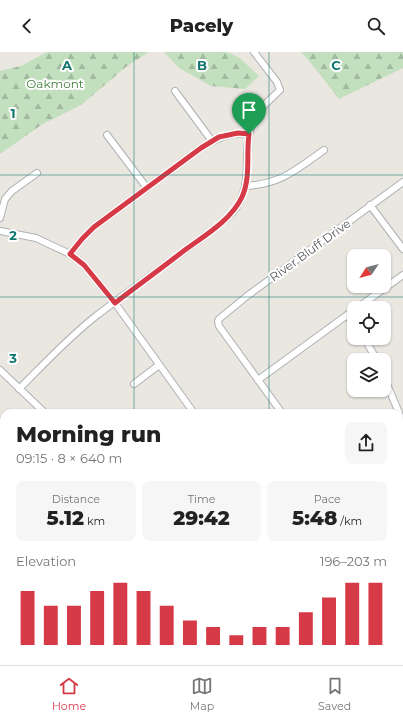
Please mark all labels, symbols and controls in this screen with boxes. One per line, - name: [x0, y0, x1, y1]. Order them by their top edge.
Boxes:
- icon: back: [16, 15, 38, 37]
- text: Pacely: [170, 15, 233, 37]
- icon: search: [365, 15, 387, 37]
- text: A: [61, 57, 73, 73]
- text: B: [197, 57, 207, 73]
- text: C: [331, 57, 341, 73]
- park label: Oakmont: [26, 76, 84, 91]
- pin: [232, 93, 266, 134]
- icon: arrive: [238, 99, 260, 121]
- text: 1: [10, 105, 16, 121]
- street label: River Bluff Drive: [267, 216, 353, 284]
- text: 2: [9, 227, 17, 243]
- north arrow: [347, 249, 391, 293]
- map controls: [347, 249, 391, 397]
- button: locate: [347, 301, 391, 345]
- text: 3: [8, 350, 17, 366]
- button: layers: [347, 353, 391, 397]
- text: Morning run: [16, 421, 161, 448]
- button: share: [345, 422, 387, 464]
- text: 09:15 · 8 × 640 m: [16, 450, 122, 466]
- text: Distance: [52, 492, 100, 506]
- text: Time: [188, 492, 215, 506]
- text: Pace: [314, 492, 341, 506]
- text: 5.12: [47, 506, 84, 530]
- text: 29:42: [173, 506, 230, 530]
- text: 5:48: [292, 506, 337, 530]
- text: km: [84, 514, 105, 528]
- text: /km: [337, 514, 362, 528]
- text: Elevation: [16, 553, 76, 569]
- text: 196–203 m: [320, 553, 387, 569]
- tab: Home: [52, 675, 86, 713]
- tab: Map: [190, 675, 214, 713]
- tab: Saved: [318, 675, 351, 713]

